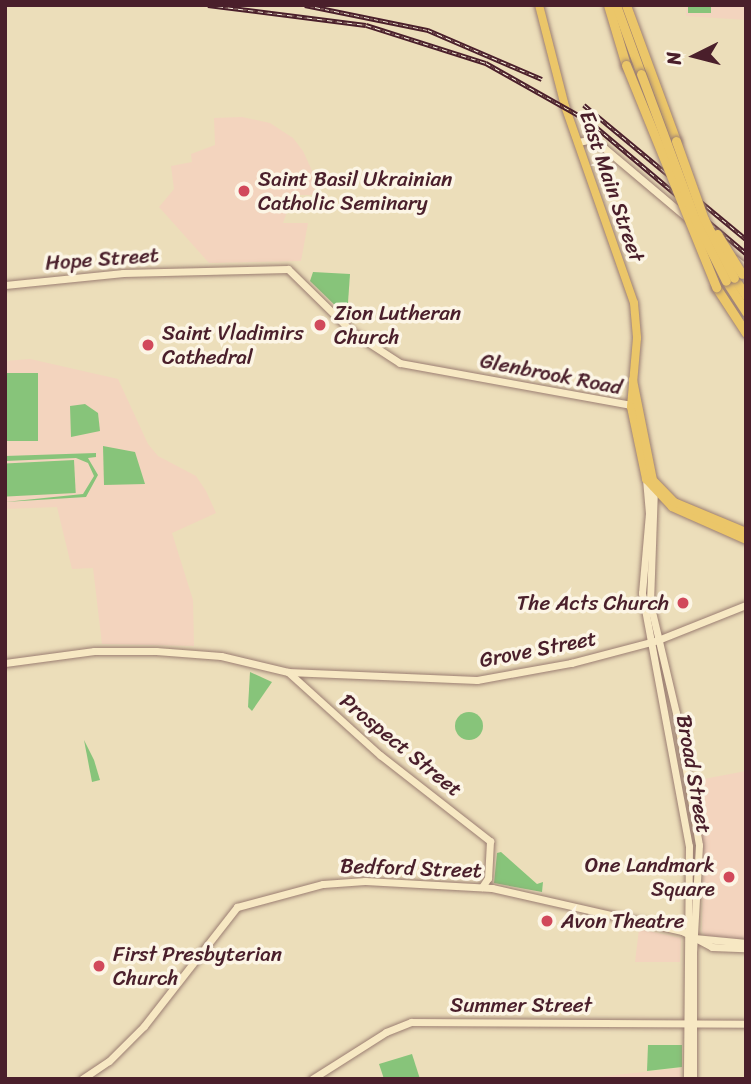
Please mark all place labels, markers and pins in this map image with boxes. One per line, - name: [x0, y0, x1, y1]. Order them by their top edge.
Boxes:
- place label: Saint Basil Ukrainian Catholic Seminary: [258, 166, 453, 216]
- marker: Saint Basil Ukrainian Catholic Seminary: [236, 183, 252, 199]
- place label: Zion Lutheran Church: [334, 300, 461, 350]
- marker: Zion Lutheran Church: [312, 317, 328, 333]
- place label: Saint Vladimirs Cathedral: [162, 320, 304, 370]
- marker: Saint Vladimirs Cathedral: [140, 337, 156, 353]
- place label: The Acts Church: [517, 590, 669, 616]
- marker: The Acts Church: [675, 595, 691, 611]
- place label: One Landmark Square: [585, 852, 715, 902]
- marker: One Landmark Square: [721, 869, 737, 885]
- place label: Avon Theatre: [561, 908, 684, 934]
- marker: Avon Theatre: [539, 913, 555, 929]
- place label: First Presbyterian Church: [113, 941, 283, 991]
- marker: First Presbyterian Church: [91, 958, 107, 974]

